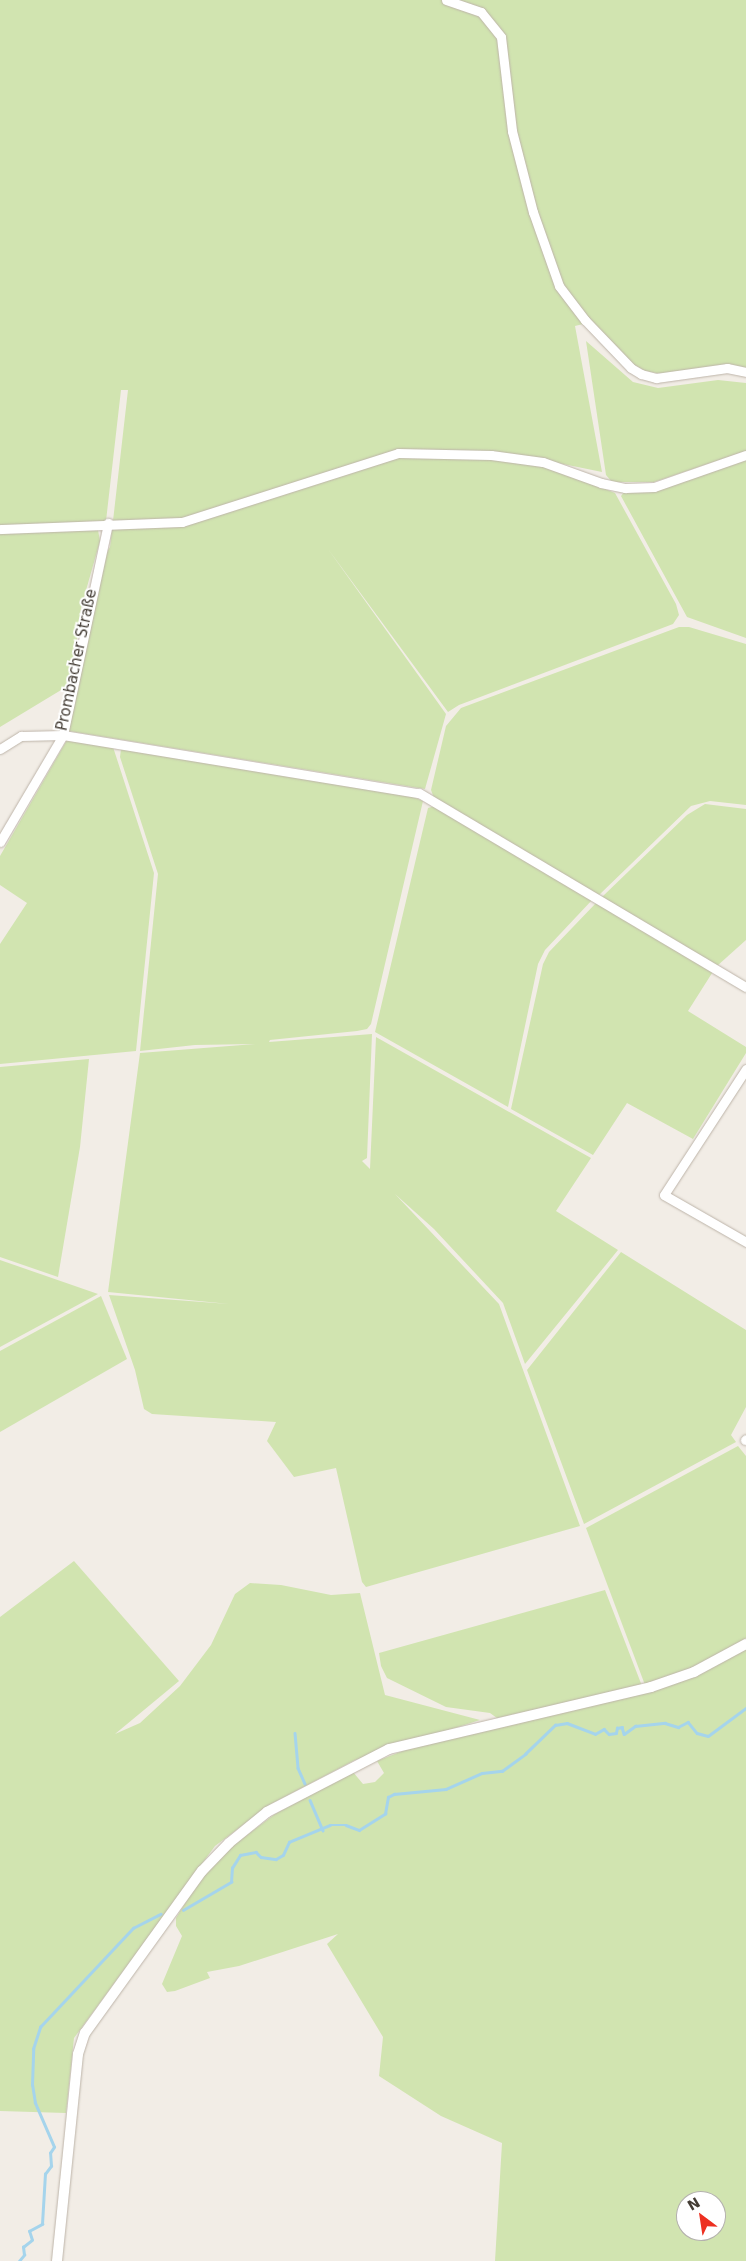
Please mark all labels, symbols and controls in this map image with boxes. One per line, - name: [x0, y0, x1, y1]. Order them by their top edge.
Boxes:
- street label: Prombacher Straße: [53, 587, 101, 733]
- north arrow: [676, 2191, 726, 2241]
- text: N: [685, 2194, 703, 2214]

